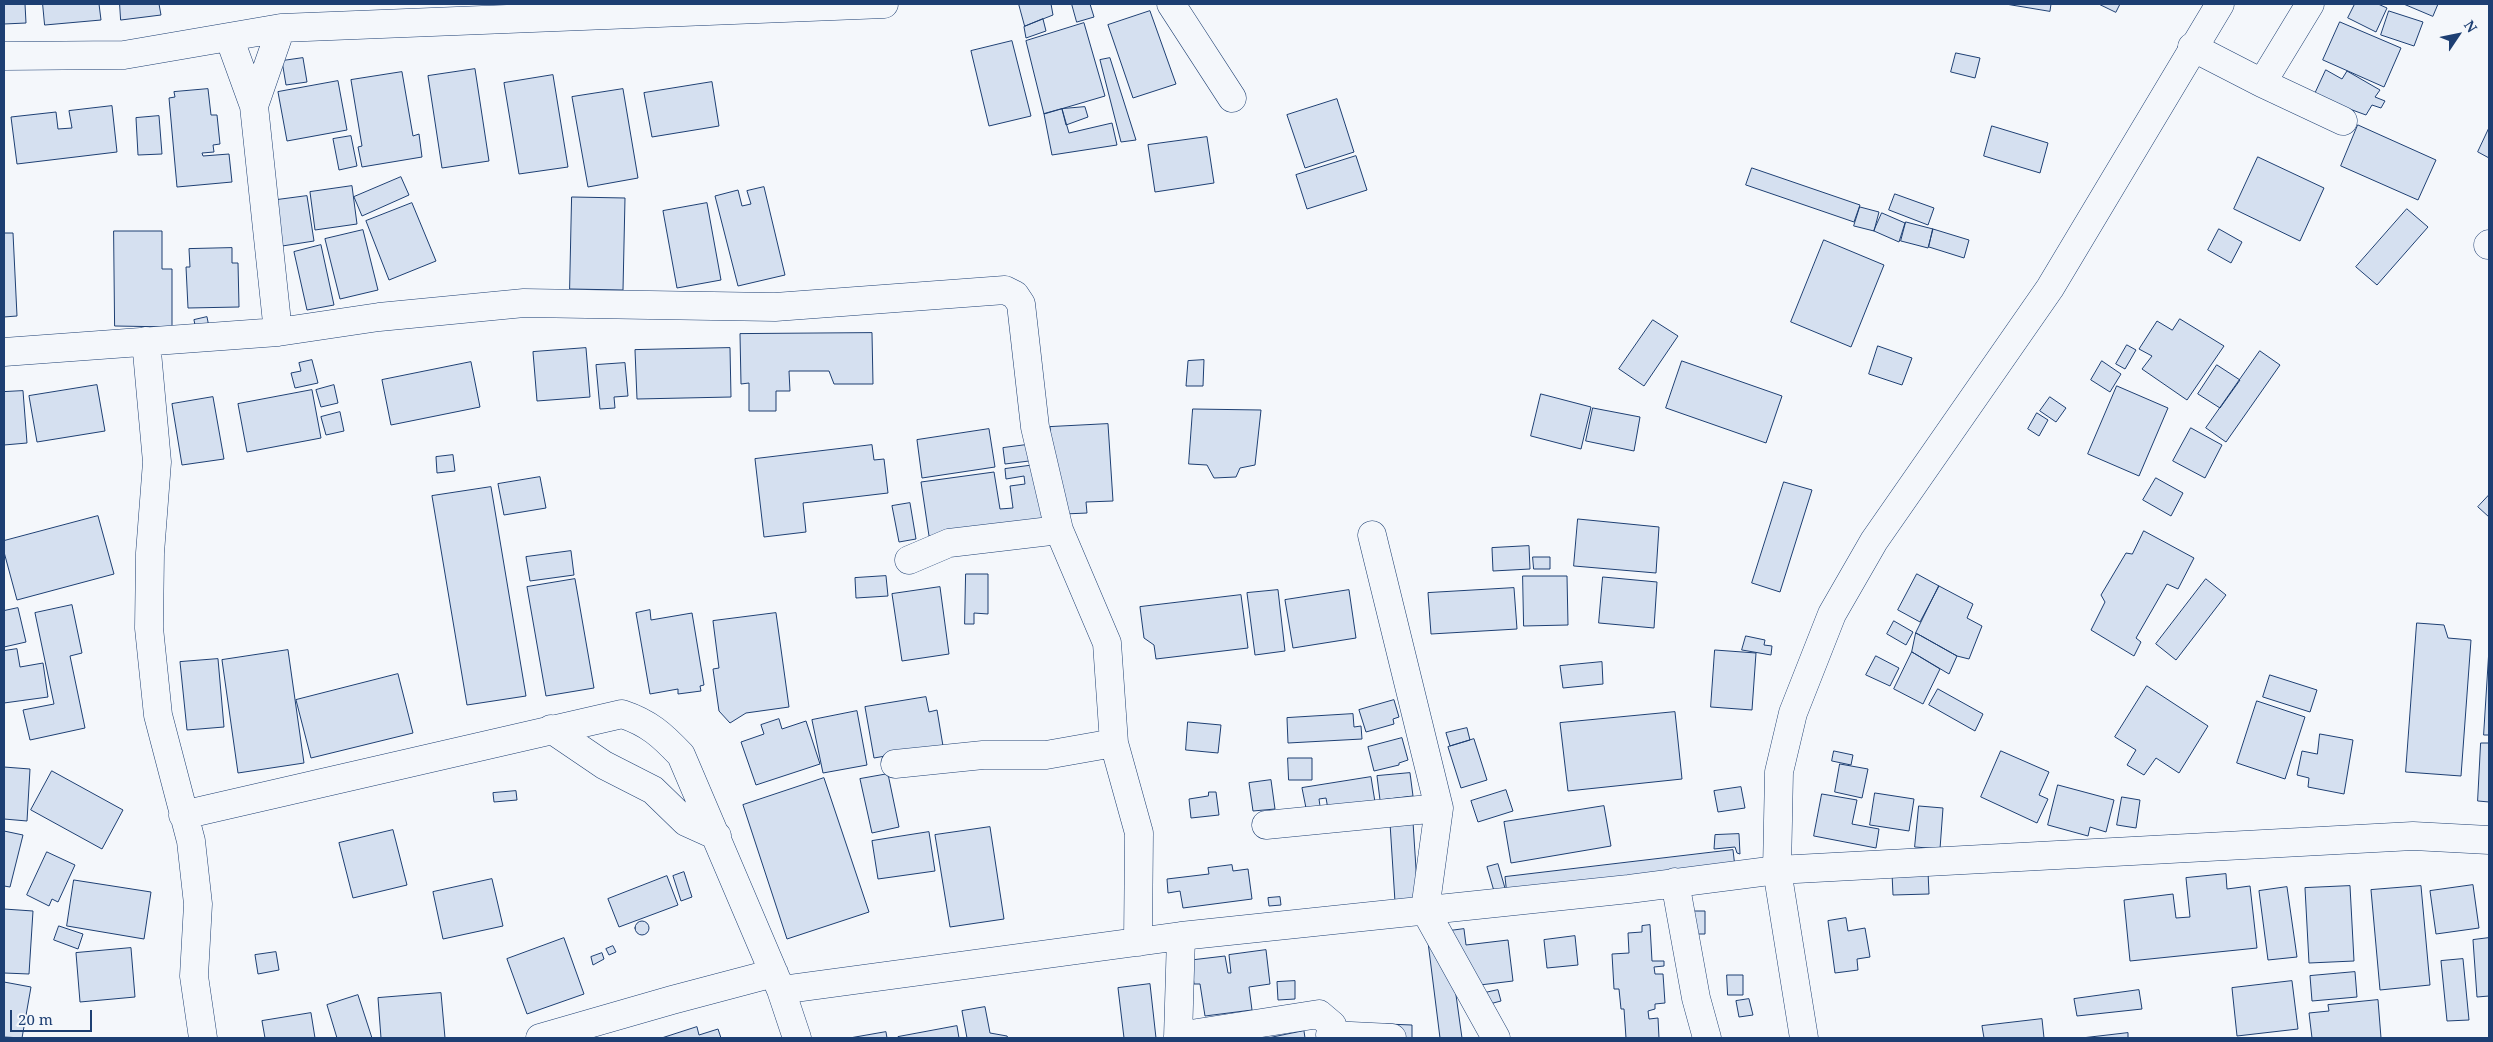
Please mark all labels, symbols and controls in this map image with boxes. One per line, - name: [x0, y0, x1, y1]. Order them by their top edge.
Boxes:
- north arrow: [2433, 10, 2483, 60]
- text: N: [2460, 16, 2482, 36]
- scale bar: [12, 1000, 95, 1032]
- text: 20 m: [18, 1009, 53, 1029]

